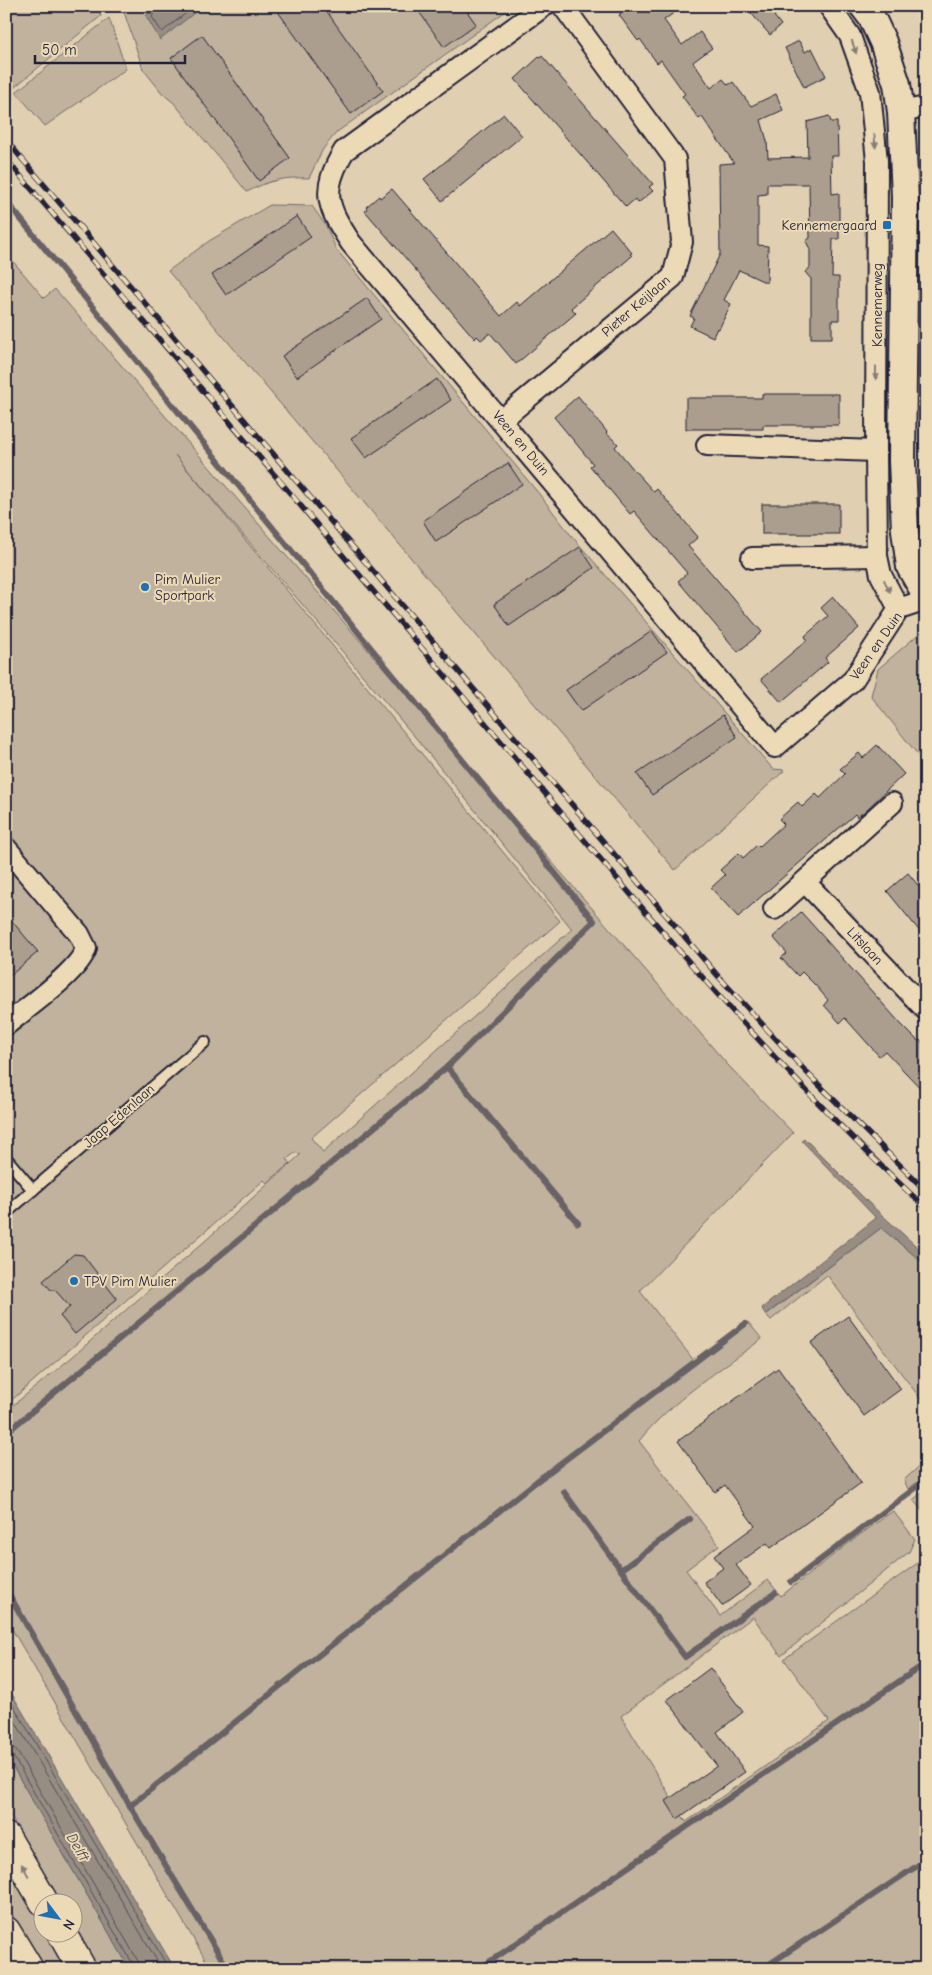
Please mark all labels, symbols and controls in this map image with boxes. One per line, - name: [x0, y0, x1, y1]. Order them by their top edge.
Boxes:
- scale bar: [35, 32, 185, 64]
- one-way arrow: [850, 40, 858, 55]
- text: 50 m: [42, 41, 77, 59]
- one-way arrow: [871, 133, 879, 149]
- place label: Kennemergaard: [781, 217, 877, 234]
- marker: Kennemergaard: [881, 219, 893, 231]
- street label: Kennemerweg: [869, 263, 886, 347]
- street label: Pieter Keijlaan: [598, 272, 674, 340]
- one-way arrow: [872, 365, 880, 381]
- street label: Veen en Duin: [489, 407, 553, 479]
- place label: Pim Mulier Sportpark: [155, 571, 220, 604]
- one-way arrow: [883, 579, 891, 593]
- marker: Pim Mulier Sportpark: [139, 581, 151, 593]
- street label: Veen en Duin: [846, 609, 906, 683]
- street label: Litslaan: [843, 924, 887, 968]
- street label: Jaap Edenlaan: [80, 1080, 158, 1152]
- place label: TPV Pim Mulier: [84, 1273, 177, 1290]
- marker: TPV Pim Mulier: [68, 1275, 80, 1287]
- water label: Delft: [63, 1830, 94, 1865]
- one-way arrow: [21, 1863, 30, 1876]
- north arrow: [32, 1892, 82, 1942]
- text: N: [59, 1916, 78, 1933]

